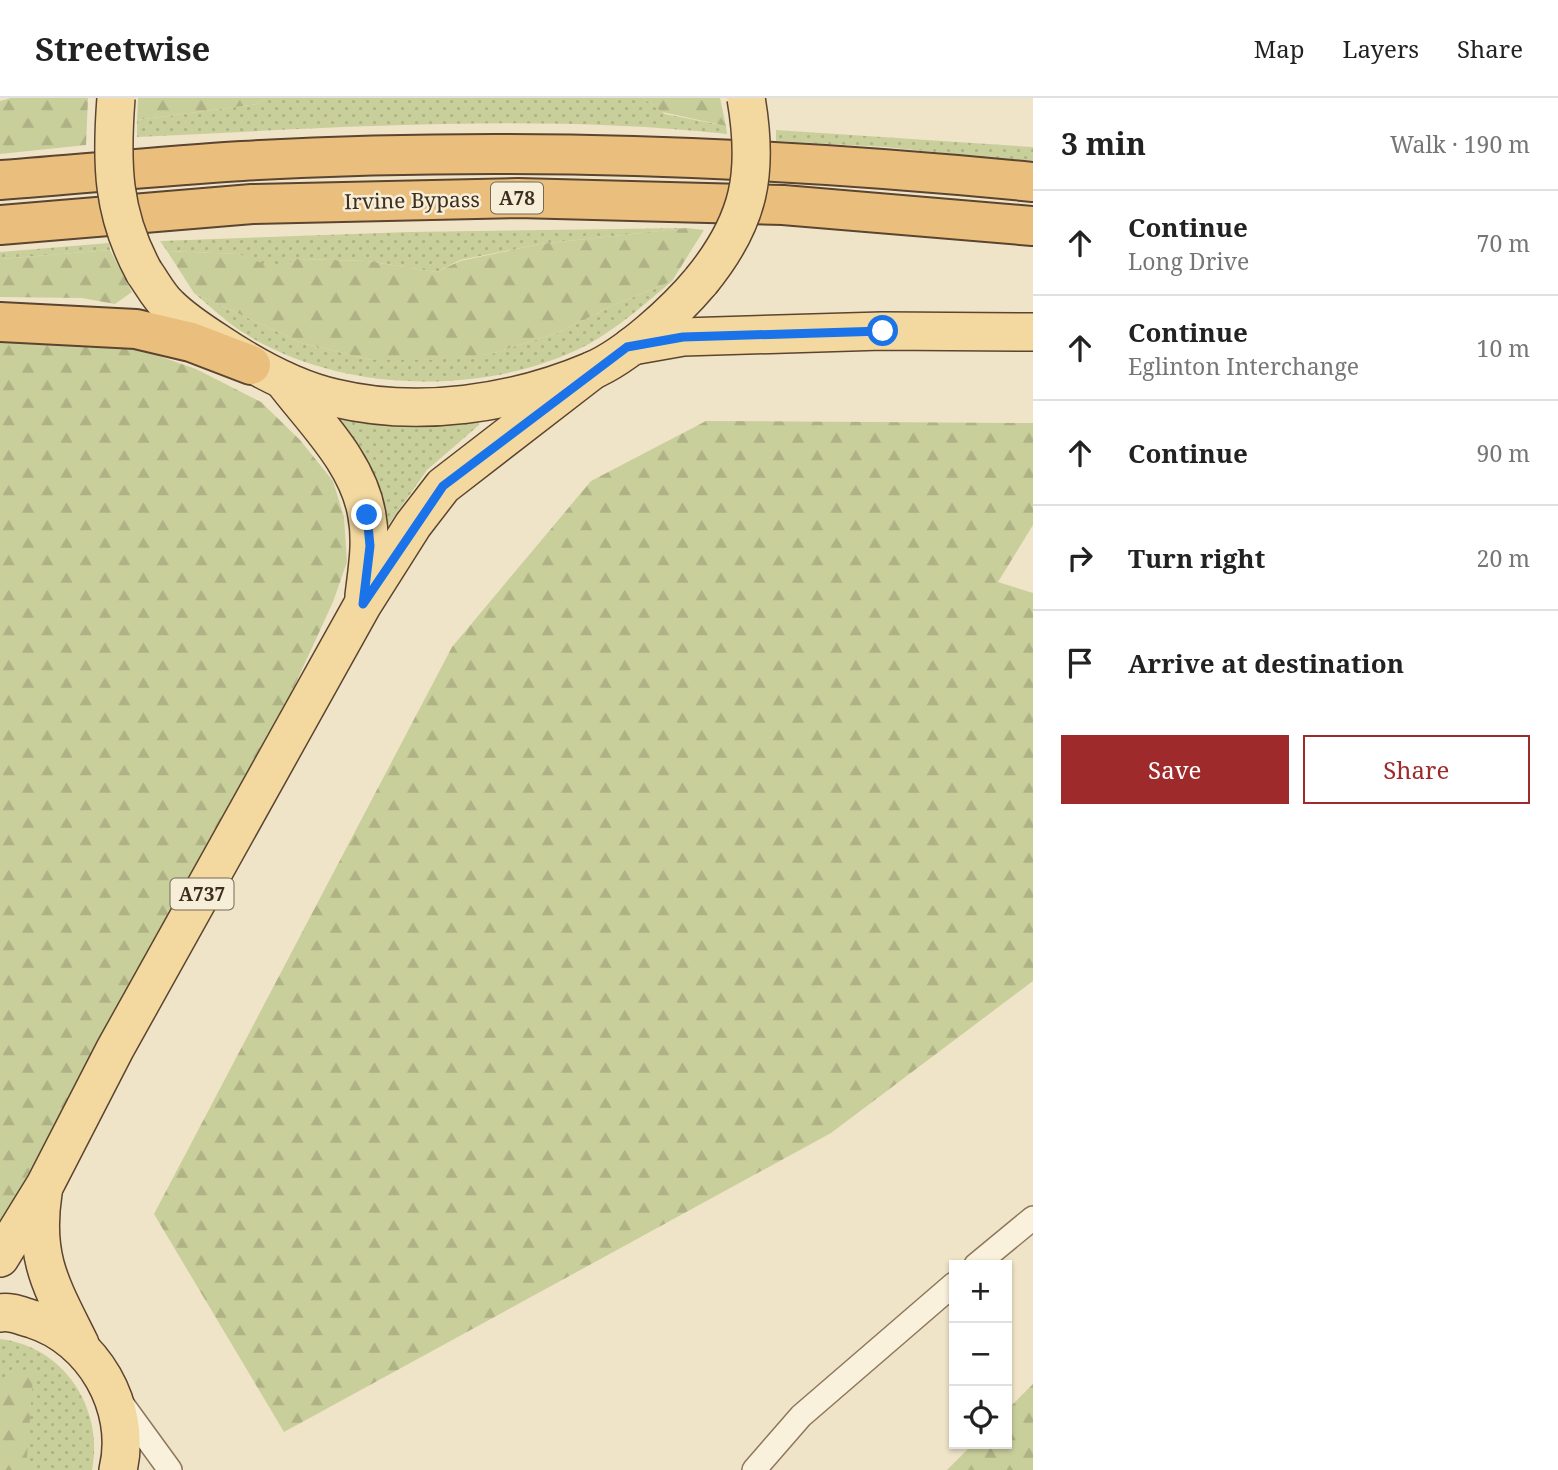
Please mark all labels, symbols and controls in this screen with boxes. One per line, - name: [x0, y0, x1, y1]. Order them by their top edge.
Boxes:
- text: Streetwise: [35, 26, 210, 71]
- text: Map: [1254, 32, 1305, 65]
- text: Layers: [1343, 32, 1419, 65]
- text: Share: [1457, 32, 1523, 65]
- text: 3 min: [1061, 123, 1146, 164]
- text: Walk · 190 m: [1390, 128, 1530, 160]
- road number: A78: [491, 183, 543, 214]
- street label: Irvine Bypass: [344, 185, 480, 215]
- text: Continue: [1128, 209, 1248, 245]
- icon: ahead: [1061, 224, 1099, 262]
- text: 70 m: [1477, 227, 1530, 259]
- text: Long Drive: [1128, 245, 1249, 277]
- text: Continue: [1128, 314, 1248, 350]
- route start: [867, 315, 898, 346]
- icon: ahead: [1061, 329, 1099, 367]
- text: 10 m: [1477, 332, 1530, 364]
- text: Eglinton Interchange: [1128, 350, 1359, 382]
- icon: ahead: [1061, 434, 1099, 472]
- text: Continue: [1128, 435, 1248, 471]
- text: 90 m: [1477, 437, 1530, 469]
- route end: [351, 499, 382, 530]
- icon: right: [1061, 539, 1099, 577]
- text: Turn right: [1128, 540, 1265, 576]
- text: 20 m: [1477, 542, 1530, 574]
- icon: arrive: [1061, 644, 1099, 682]
- text: Arrive at destination: [1128, 645, 1404, 681]
- button: Save: [1061, 735, 1289, 804]
- button: Share: [1303, 735, 1530, 804]
- road number: A737: [170, 878, 234, 909]
- map controls: [949, 1260, 1012, 1449]
- button: +: [949, 1260, 1012, 1323]
- button: −: [949, 1323, 1012, 1386]
- button: locate: [949, 1386, 1012, 1449]

